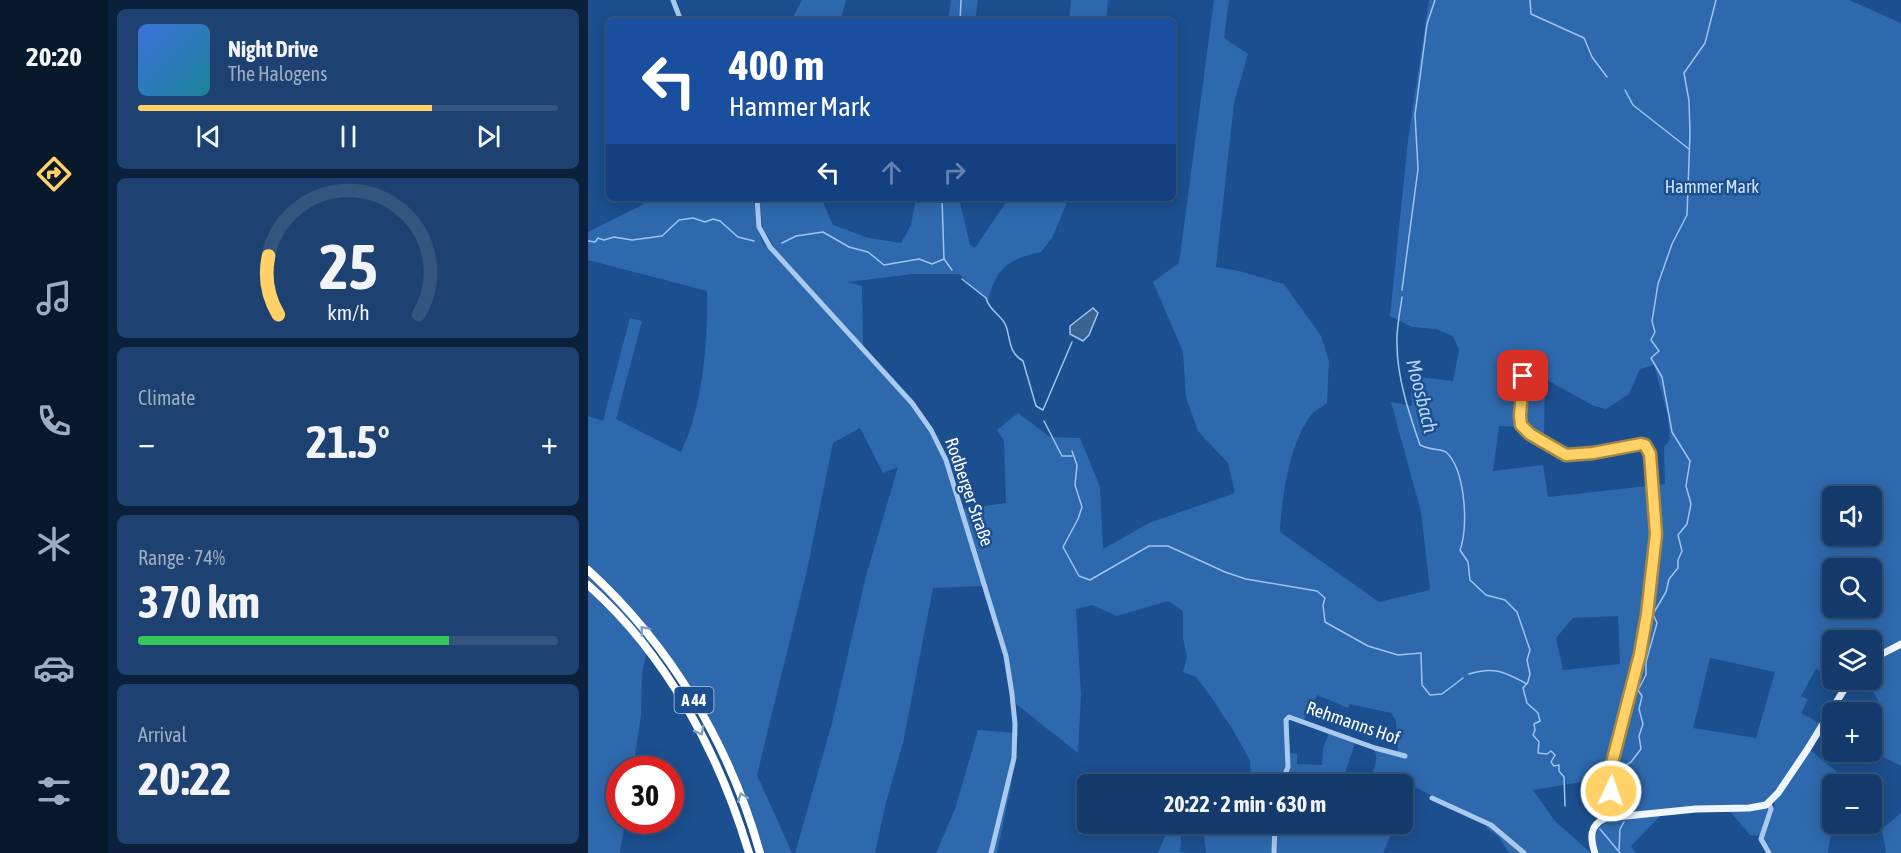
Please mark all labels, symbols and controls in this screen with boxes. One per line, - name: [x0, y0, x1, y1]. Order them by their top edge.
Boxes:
- text: Night Drive: [228, 36, 318, 62]
- text: 20:20: [26, 41, 82, 72]
- text: 400 m: [729, 41, 824, 89]
- icon: left: [630, 42, 708, 120]
- text: The Halogens: [228, 62, 327, 85]
- text: Hammer Mark: [729, 91, 871, 122]
- icon: previous: [192, 120, 225, 153]
- icon: pause: [332, 120, 365, 153]
- icon: next: [472, 120, 505, 153]
- icon: directions: [33, 153, 75, 195]
- icon: left: [812, 156, 845, 189]
- icon: ahead: [875, 156, 908, 189]
- icon: right: [938, 156, 971, 189]
- park label: Hammer Mark: [1665, 176, 1759, 197]
- text: 25: [319, 231, 377, 302]
- icon: music: [33, 277, 75, 319]
- text: km/h: [327, 300, 369, 325]
- pin: [1497, 350, 1548, 401]
- water label: Moosbach: [1402, 357, 1443, 435]
- icon: arrive: [1506, 359, 1539, 392]
- text: Climate: [138, 386, 195, 409]
- icon: phone: [33, 400, 75, 442]
- text: 21.5°: [306, 416, 390, 468]
- text: −: [138, 423, 155, 461]
- text: +: [541, 423, 558, 461]
- street label: Rodberger Straße: [941, 435, 998, 549]
- map controls: [1822, 486, 1882, 834]
- button: sound: [1822, 486, 1882, 546]
- icon: climate: [33, 523, 75, 565]
- text: Range · 74%: [138, 546, 225, 569]
- button: search: [1822, 558, 1882, 618]
- text: 370 km: [138, 576, 260, 628]
- one-way arrow: [640, 626, 651, 637]
- button: layers: [1822, 630, 1882, 690]
- icon: car: [33, 647, 75, 689]
- road number: A 44: [674, 687, 714, 713]
- street label: Rehmanns Hof: [1304, 697, 1403, 748]
- button: +: [1822, 702, 1882, 762]
- text: Arrival: [138, 723, 187, 746]
- one-way arrow: [693, 724, 704, 735]
- text: 20:22: [138, 753, 232, 805]
- speed limit sign: 30: [606, 756, 684, 834]
- position arrow: [1579, 759, 1643, 823]
- icon: filters: [33, 770, 75, 812]
- button: −: [1822, 774, 1882, 834]
- text: 20:22 · 2 min · 630 m: [1164, 791, 1326, 817]
- one-way arrow: [737, 793, 750, 803]

